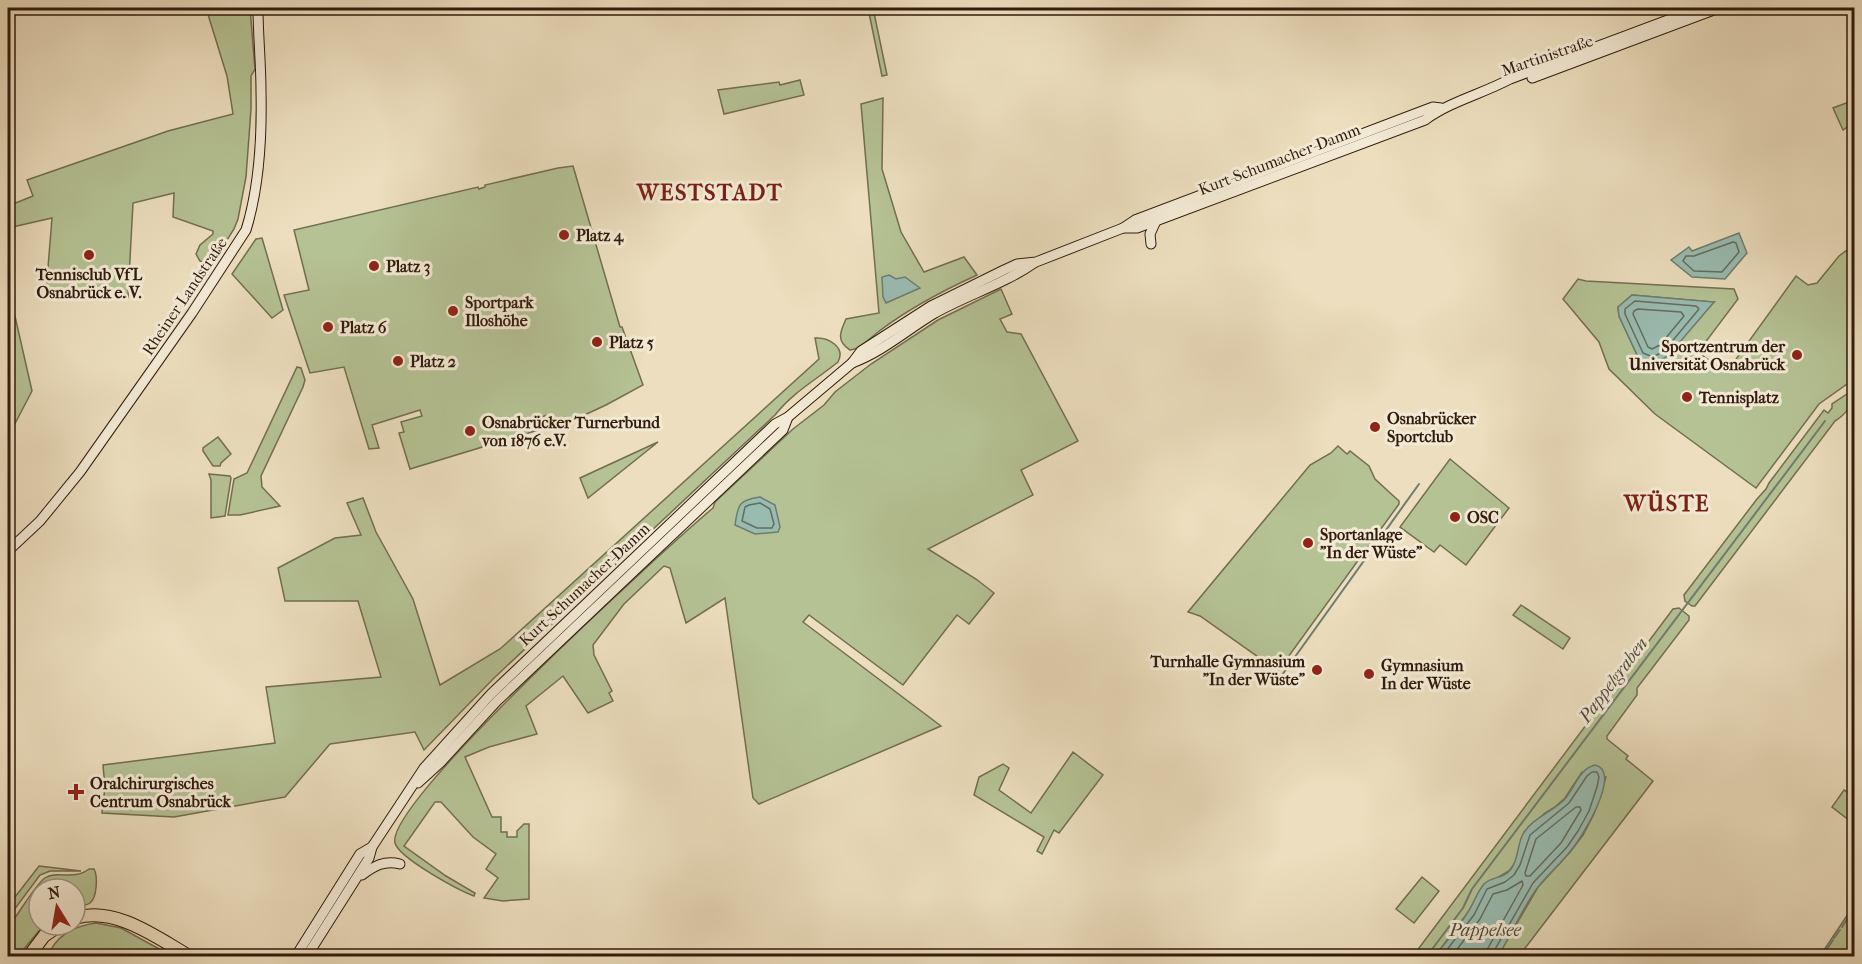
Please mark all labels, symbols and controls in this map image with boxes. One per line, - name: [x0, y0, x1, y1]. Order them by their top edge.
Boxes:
- street label: Martinistraße: [1499, 31, 1596, 80]
- street label: Kurt-Schumacher-Damm: [1196, 120, 1363, 199]
- district label: WESTSTADT: [636, 180, 783, 206]
- place label: Platz 4: [576, 226, 625, 246]
- marker: Platz 4: [557, 228, 571, 242]
- street label: Rheiner Landstraße: [138, 234, 231, 359]
- marker: Tennisclub VfL Osnabrück e. V.: [82, 248, 96, 262]
- place label: Platz 3: [386, 257, 430, 277]
- marker: Platz 3: [367, 259, 381, 273]
- place label: Tennisclub VfL Osnabrück e. V.: [35, 265, 143, 302]
- place label: Sportpark Illoshöhe: [465, 293, 534, 330]
- marker: Sportpark Illoshöhe: [446, 304, 460, 318]
- place label: Platz 6: [340, 318, 387, 337]
- marker: Platz 6: [321, 320, 335, 334]
- place label: Platz 5: [609, 333, 654, 352]
- marker: Platz 5: [590, 335, 604, 349]
- place label: Sportzentrum der Universität Osnabrück: [1628, 337, 1786, 374]
- marker: Sportzentrum der Universität Osnabrück: [1790, 348, 1804, 362]
- place label: Platz 2: [410, 352, 456, 371]
- marker: Platz 2: [391, 354, 405, 368]
- place label: Tennisplatz: [1698, 388, 1780, 408]
- marker: Tennisplatz: [1680, 390, 1694, 404]
- place label: Osnabrücker Sportclub: [1387, 409, 1477, 447]
- place label: Osnabrücker Turnerbund von 1876 e.V.: [481, 413, 661, 450]
- marker: Osnabrücker Sportclub: [1368, 420, 1382, 434]
- marker: Osnabrücker Turnerbund von 1876 e.V.: [463, 424, 477, 438]
- district label: WÜSTE: [1623, 490, 1710, 517]
- place label: OSC: [1467, 508, 1499, 527]
- marker: OSC: [1448, 510, 1462, 524]
- street label: Kurt-Schumacher-Damm: [515, 518, 654, 650]
- place label: Sportanlage "In der Wüste": [1320, 525, 1423, 562]
- marker: Sportanlage "In der Wüste": [1301, 536, 1315, 550]
- water label: Pappelgraben: [1574, 634, 1652, 728]
- place label: Turnhalle Gymnasium "In der Wüste": [1149, 652, 1306, 689]
- place label: Gymnasium In der Wüste: [1381, 656, 1471, 693]
- marker: Turnhalle Gymnasium "In der Wüste": [1310, 663, 1324, 677]
- marker: Gymnasium In der Wüste: [1362, 667, 1376, 681]
- place label: Oralchirurgisches Centrum Osnabrück: [90, 774, 232, 811]
- marker: Oralchirurgisches Centrum Osnabrück: [67, 783, 85, 801]
- north arrow: [27, 877, 87, 937]
- text: N: [46, 882, 63, 903]
- water label: Pappelsee: [1448, 920, 1521, 941]

